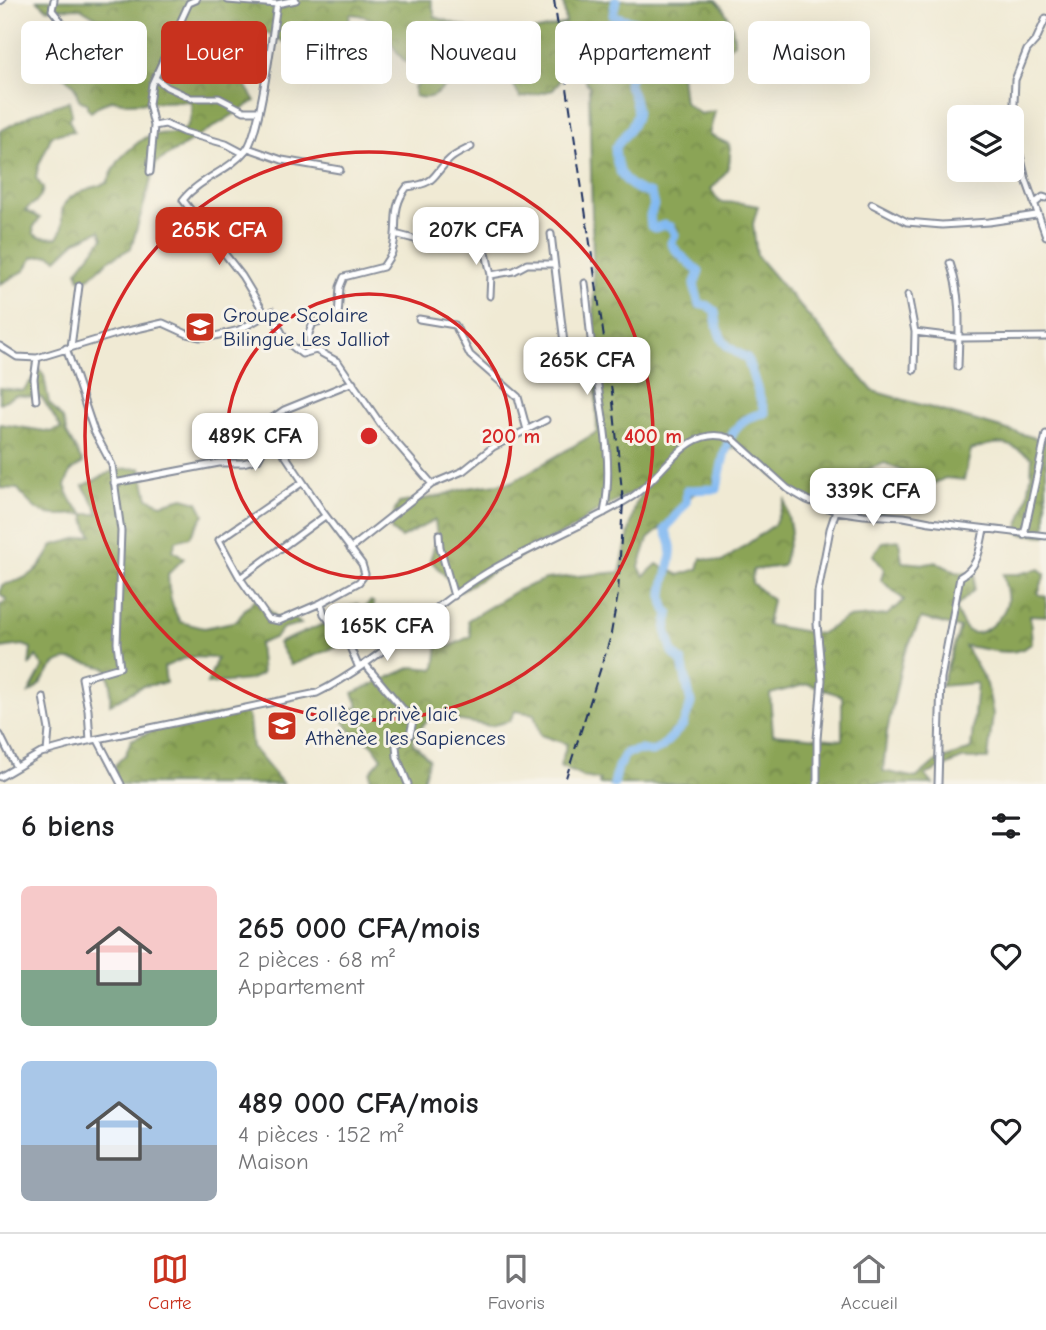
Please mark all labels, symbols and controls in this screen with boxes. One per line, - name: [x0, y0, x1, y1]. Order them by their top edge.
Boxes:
- chip: Acheter: [21, 21, 147, 84]
- chip: Louer: [161, 21, 267, 84]
- chip: Filtres: [281, 21, 392, 84]
- chip: Nouveau: [406, 21, 541, 84]
- chip: Appartement: [555, 21, 734, 84]
- chip: Maison: [748, 21, 870, 84]
- map controls: [947, 105, 1024, 182]
- button: layers: [947, 105, 1024, 182]
- pin: 265K CFA: [147, 208, 291, 267]
- pin: 207K CFA: [404, 208, 548, 267]
- text: 265K CFA: [171, 216, 267, 243]
- text: 207K CFA: [429, 216, 523, 243]
- place label: Groupe Scolaire Bilingue Les Jalliot: [223, 303, 390, 351]
- school or university icon: Groupe Scolaire Bilingue Les Jalliot: [183, 310, 217, 344]
- pin: 265K CFA: [515, 338, 659, 397]
- text: 265K CFA: [539, 346, 635, 373]
- pin: 489K CFA: [183, 414, 327, 473]
- text: 489K CFA: [208, 422, 302, 449]
- centre of rings: [357, 424, 381, 448]
- text: 200 m: [482, 424, 540, 448]
- text: 400 m: [624, 424, 682, 448]
- pin: 339K CFA: [801, 468, 945, 528]
- text: 339K CFA: [826, 477, 920, 504]
- pin: 165K CFA: [315, 604, 459, 663]
- text: 165K CFA: [341, 612, 433, 639]
- place label: Collège privè laic Athènèe les Sapiences: [305, 702, 505, 750]
- school or university icon: Collège privè laic Athènèe les Sapiences: [265, 709, 299, 743]
- icon: filters: [987, 807, 1025, 845]
- text: 6 biens: [21, 809, 114, 844]
- text: 265 000 CFA/mois: [238, 911, 480, 946]
- icon: home: [77, 914, 161, 998]
- icon: heart: [987, 937, 1025, 975]
- text: 2 pièces · 68 m²: [238, 946, 395, 973]
- text: Appartement: [238, 973, 364, 1000]
- text: 489 000 CFA/mois: [238, 1086, 479, 1121]
- icon: home: [77, 1089, 161, 1173]
- icon: heart: [987, 1112, 1025, 1150]
- text: 4 pièces · 152 m²: [238, 1121, 403, 1148]
- text: Maison: [238, 1148, 309, 1175]
- tab: Carte: [148, 1250, 191, 1314]
- tab: Favoris: [488, 1250, 545, 1314]
- tab: Accueil: [841, 1250, 898, 1314]

